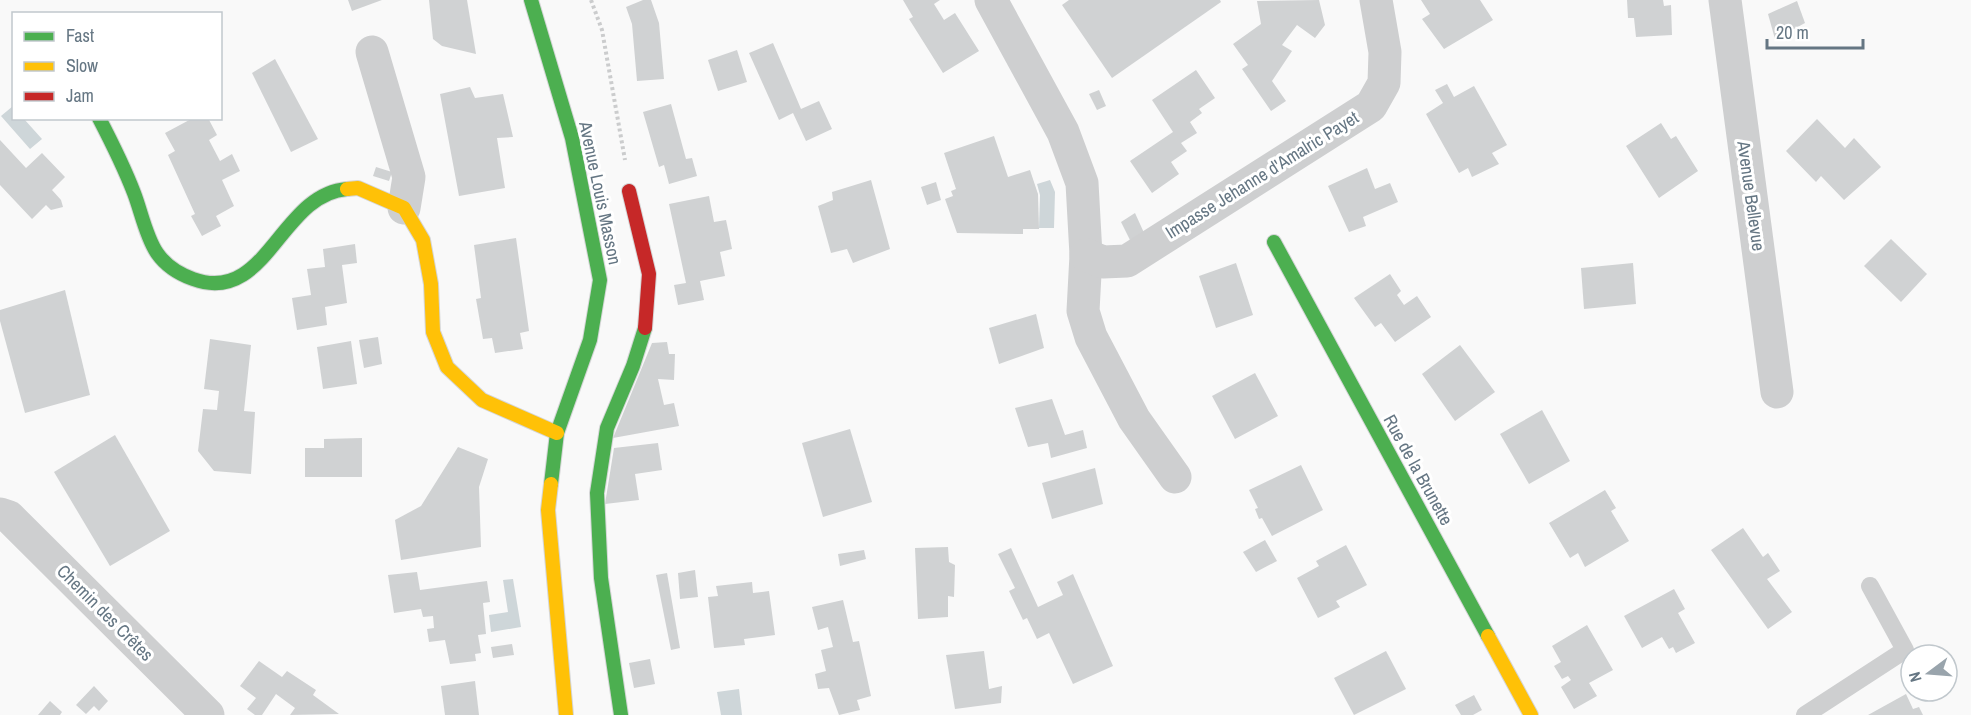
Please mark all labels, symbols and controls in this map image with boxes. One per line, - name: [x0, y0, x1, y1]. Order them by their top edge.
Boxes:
- legend: [12, 12, 222, 120]
- scale bar: [1767, 12, 1863, 50]
- text: 20 m: [1776, 20, 1809, 45]
- text: Fast: [66, 23, 94, 48]
- text: Slow: [66, 53, 98, 78]
- text: Jam: [66, 83, 94, 108]
- street label: Impasse Jehanne d'Amalric Payet: [1160, 105, 1363, 244]
- street label: Avenue Louis Masson: [573, 118, 628, 267]
- street label: Avenue Bellevue: [1731, 138, 1772, 252]
- street label: Rue de la Brunette: [1378, 410, 1459, 530]
- street label: Chemin des Crêtes: [52, 559, 159, 666]
- north arrow: [1899, 643, 1959, 703]
- text: N: [1903, 670, 1926, 685]

